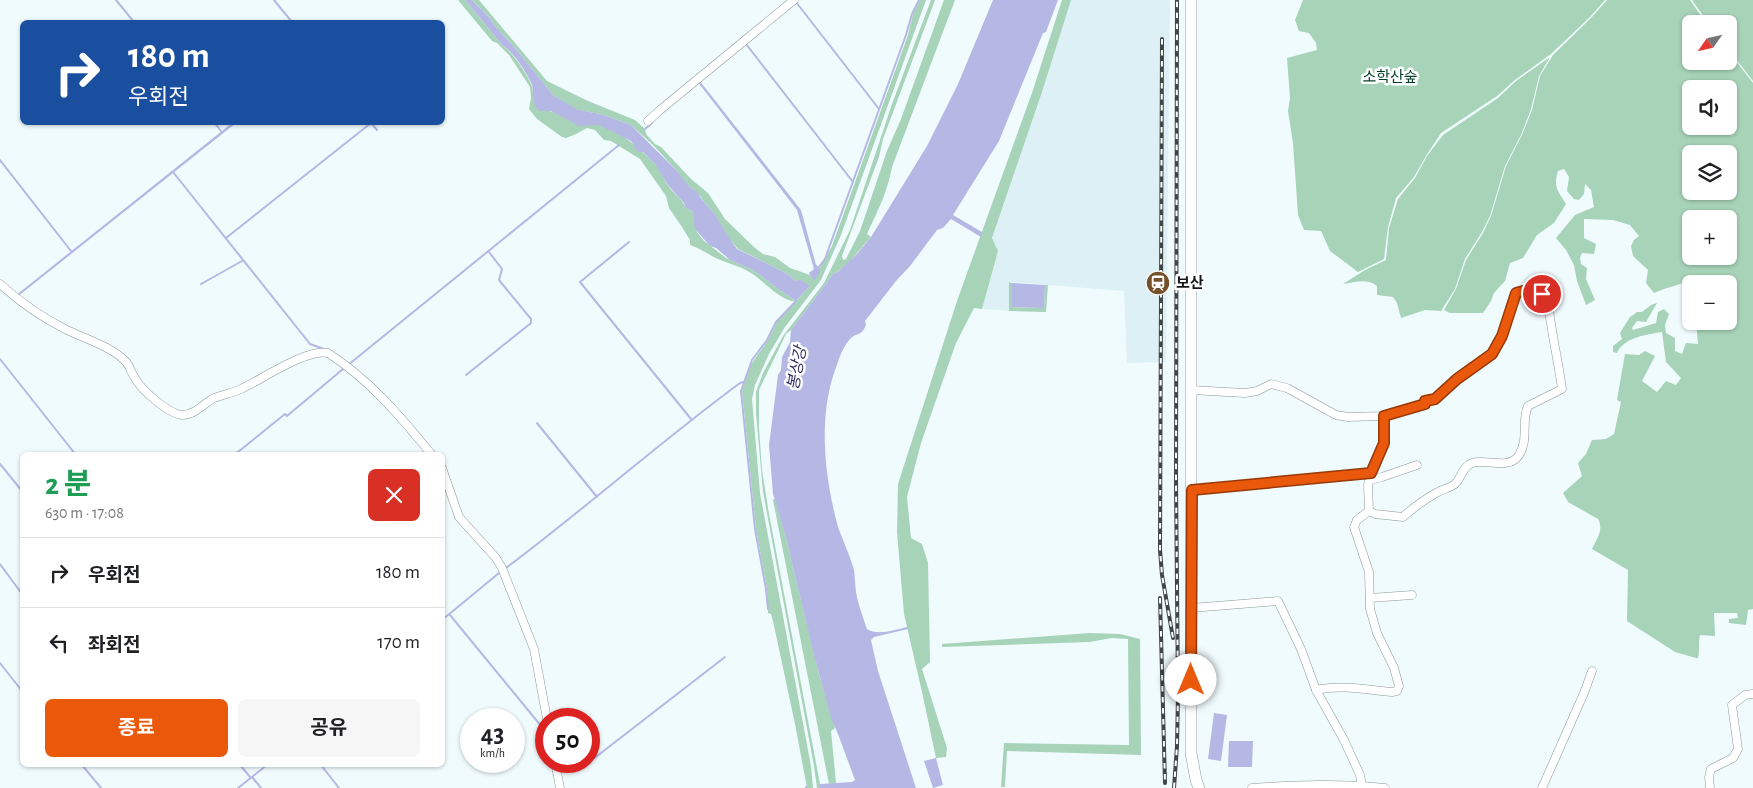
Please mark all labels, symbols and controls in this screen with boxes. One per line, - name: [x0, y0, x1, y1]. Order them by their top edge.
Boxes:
- north arrow: [1682, 15, 1738, 70]
- map controls: [1682, 15, 1737, 330]
- text: 180 m: [128, 39, 210, 74]
- icon: right: [45, 40, 110, 105]
- park label: 소학산숲: [1362, 68, 1418, 85]
- button: sound: [1682, 80, 1737, 135]
- text: 우회전: [128, 86, 189, 108]
- button: layers: [1682, 145, 1737, 200]
- button: +: [1682, 210, 1737, 265]
- station icon: 보산: [1145, 270, 1171, 296]
- pin: [1521, 273, 1563, 315]
- place label: 보산: [1176, 275, 1204, 291]
- button: −: [1682, 275, 1737, 330]
- icon: arrive: [1528, 280, 1556, 308]
- water label: 봉상강: [784, 343, 809, 391]
- button: close: [368, 469, 420, 521]
- text: 2 분: [45, 470, 91, 500]
- text: 630 m · 17:08: [45, 505, 124, 521]
- icon: right: [45, 559, 73, 587]
- text: 180 m: [376, 563, 420, 582]
- text: 우회전: [88, 566, 140, 585]
- icon: left: [45, 629, 73, 657]
- text: 170 m: [377, 633, 420, 652]
- text: 좌회전: [88, 636, 140, 655]
- position arrow: [1164, 653, 1216, 705]
- button: 종료: [45, 699, 228, 757]
- button: 공유: [238, 699, 420, 757]
- speed limit sign: 50: [535, 708, 600, 773]
- text: 43: [481, 722, 504, 747]
- text: km/h: [480, 747, 505, 759]

